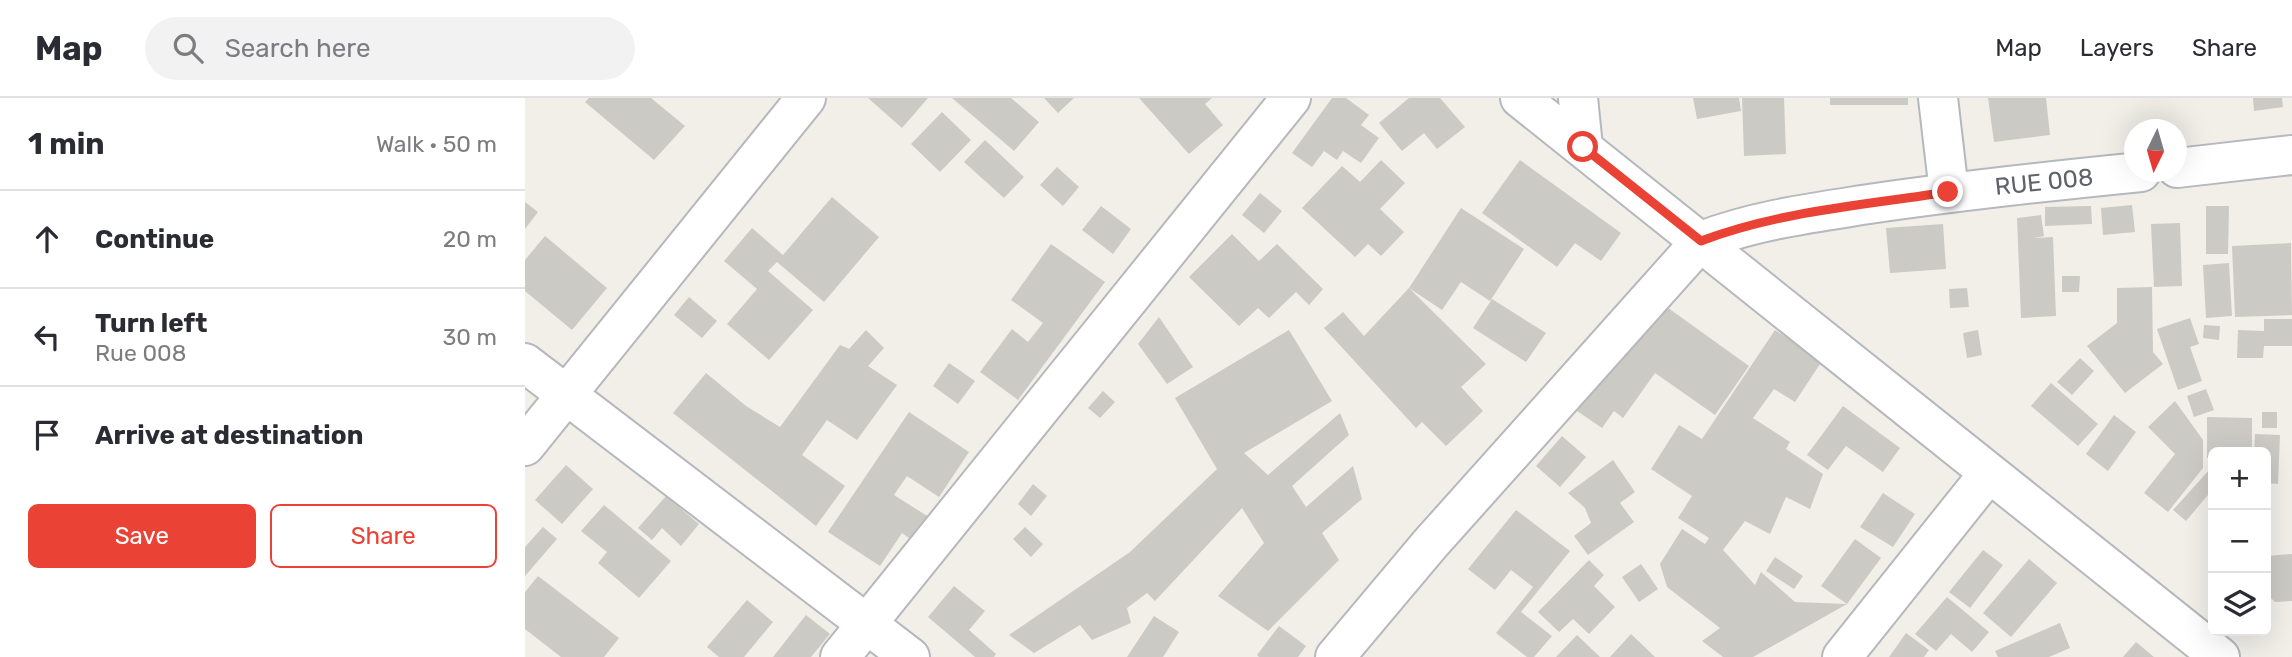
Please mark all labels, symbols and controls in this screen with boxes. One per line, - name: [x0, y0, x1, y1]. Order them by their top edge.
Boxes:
- search box: [145, 17, 635, 80]
- text: Map: [35, 29, 103, 68]
- icon: search: [169, 29, 207, 67]
- text: Search here: [225, 33, 370, 64]
- text: Map: [1995, 34, 2042, 62]
- text: Layers: [2080, 34, 2154, 62]
- text: Share: [2192, 34, 2257, 62]
- north arrow: [2124, 119, 2187, 182]
- text: 1 min: [28, 126, 105, 162]
- text: Walk · 50 m: [376, 130, 497, 158]
- route start: [1567, 131, 1598, 162]
- street label: RUE 008: [1993, 163, 2095, 201]
- route end: [1932, 176, 1963, 207]
- icon: ahead: [28, 220, 66, 258]
- text: Continue: [95, 224, 214, 255]
- text: 20 m: [443, 225, 497, 253]
- text: Turn left: [95, 308, 207, 339]
- icon: left: [28, 318, 66, 356]
- text: 30 m: [442, 323, 497, 351]
- text: Rue 008: [95, 339, 186, 367]
- icon: arrive: [28, 416, 66, 454]
- text: Arrive at destination: [95, 420, 363, 451]
- map controls: [2208, 447, 2271, 636]
- button: +: [2208, 447, 2271, 510]
- button: Save: [28, 504, 256, 568]
- button: Share: [270, 504, 497, 568]
- button: −: [2208, 510, 2271, 573]
- button: layers: [2208, 573, 2271, 636]

